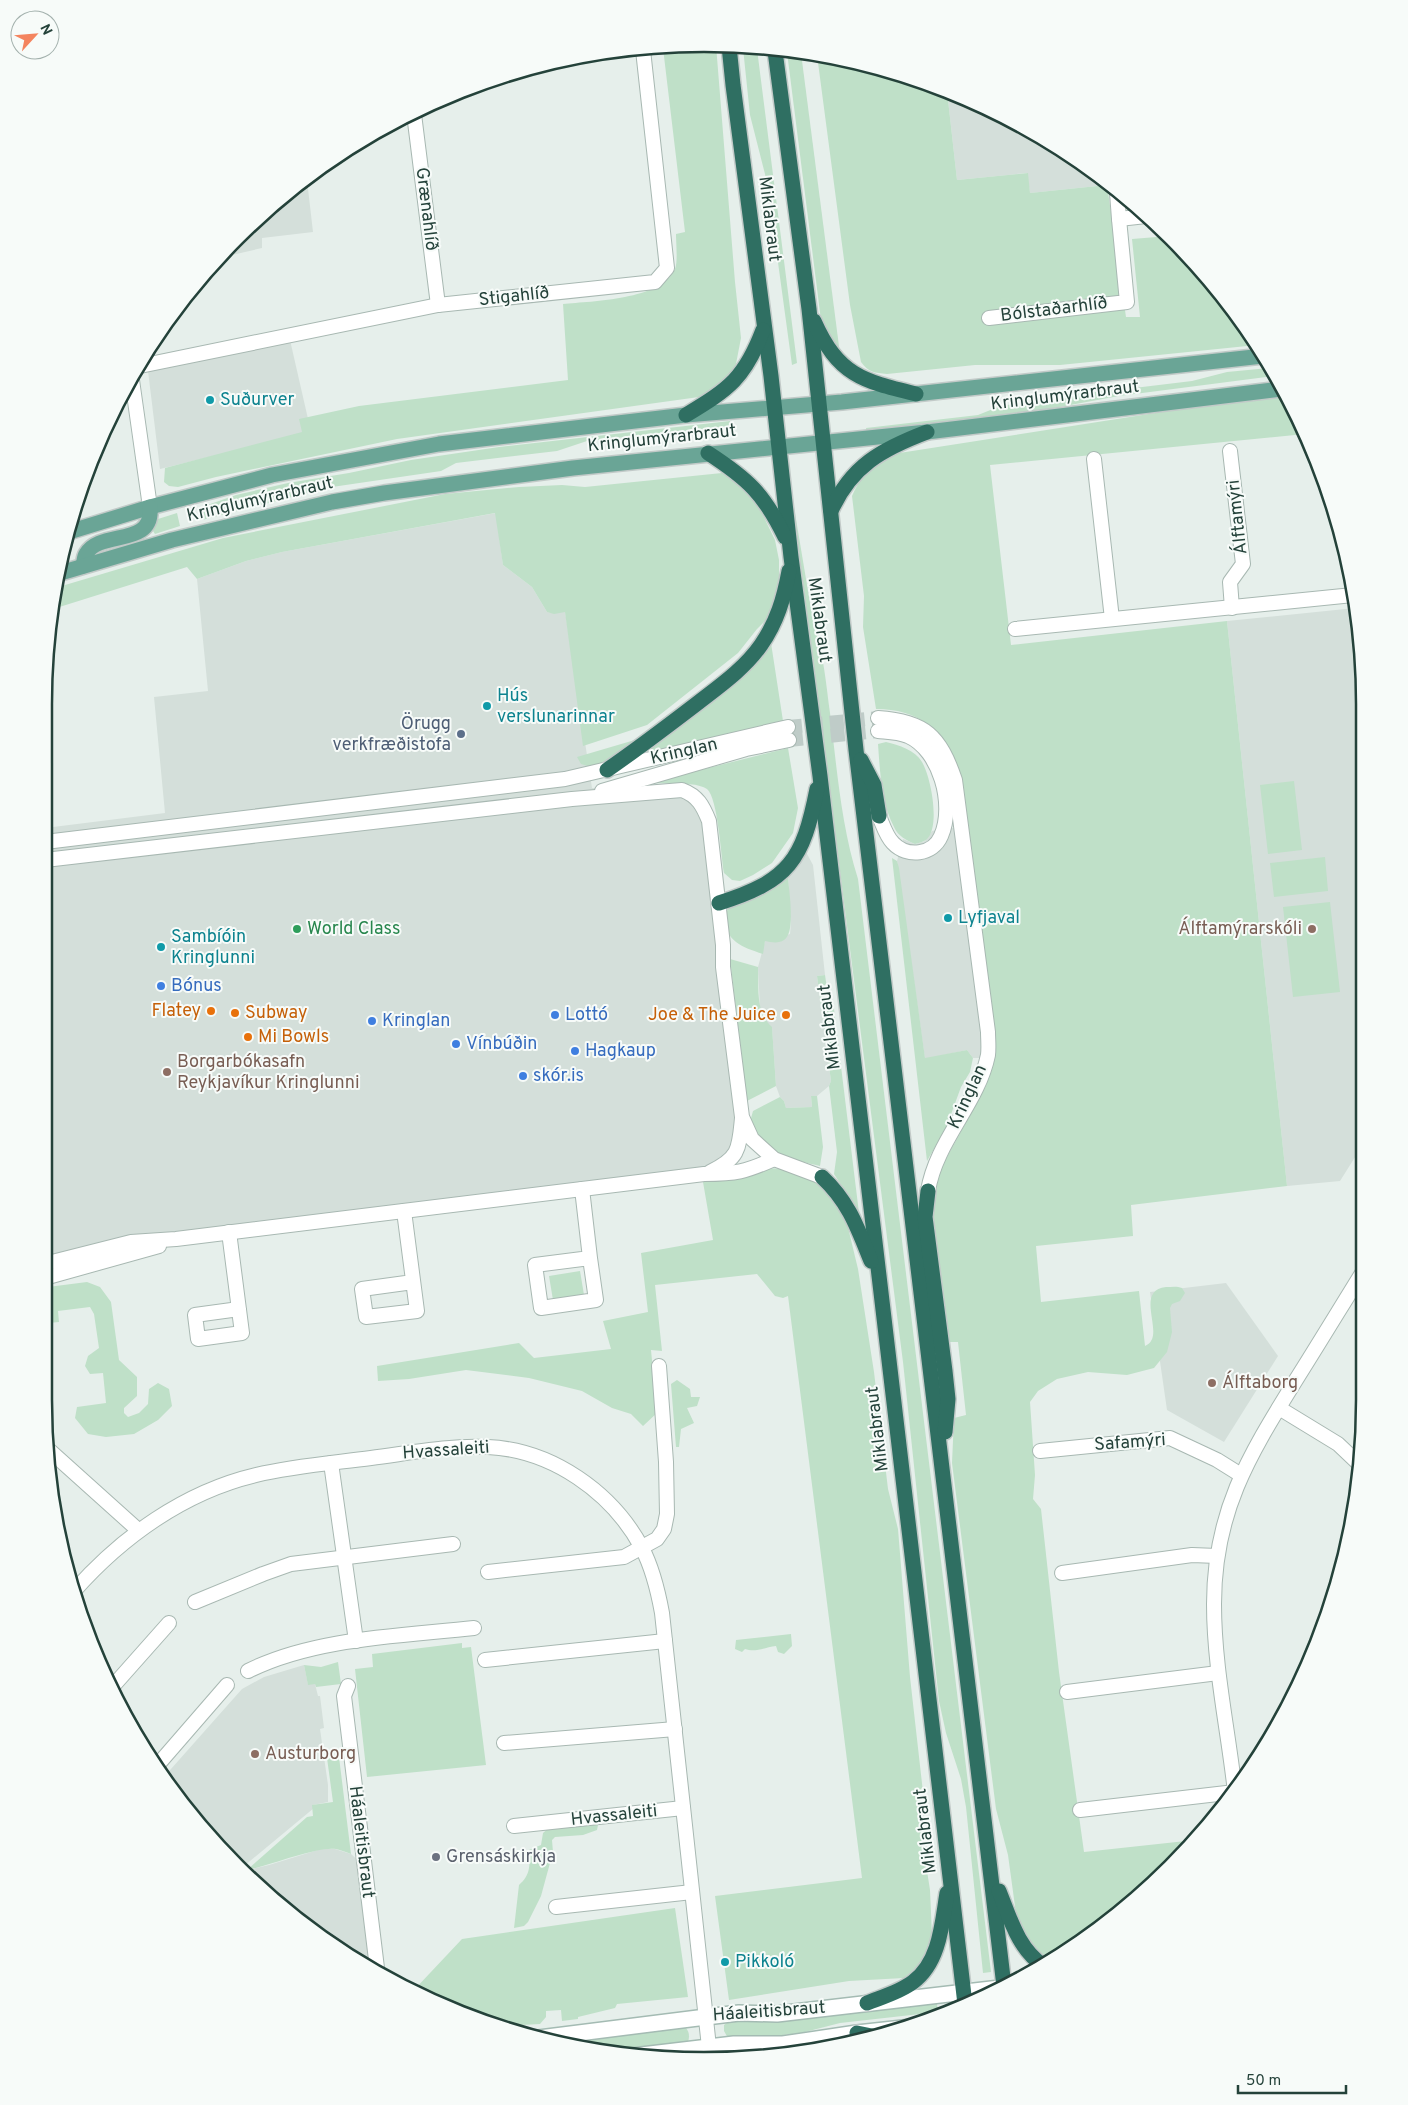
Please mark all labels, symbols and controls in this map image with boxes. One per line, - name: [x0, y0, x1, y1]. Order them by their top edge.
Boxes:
- north arrow: [10, 10, 60, 60]
- text: N: [35, 22, 55, 38]
- street label: Grænahlíð: [409, 166, 443, 252]
- street label: Miklabraut: [752, 175, 786, 263]
- street label: Stigahlíð: [478, 282, 550, 312]
- street label: Bólstaðarhlíð: [999, 292, 1109, 328]
- street label: Kringlumýrarbraut: [989, 375, 1141, 417]
- place label: Suðurver: [220, 389, 295, 412]
- marker: Suðurver: [204, 394, 216, 406]
- street label: Kringlumýrarbraut: [586, 420, 738, 458]
- street label: Kringlumýrarbraut: [185, 472, 335, 528]
- street label: Álftamýri: [1221, 478, 1253, 556]
- street label: Miklabraut: [802, 576, 836, 664]
- place label: Hús verslunarinnar: [497, 685, 615, 729]
- marker: Hús verslunarinnar: [481, 700, 493, 712]
- place label: Örugg verkfræðistofa: [333, 711, 451, 757]
- marker: Örugg verkfræðistofa: [455, 728, 467, 740]
- street label: Kringlan: [648, 733, 720, 771]
- place label: Lyfjaval: [958, 907, 1020, 930]
- marker: Lyfjaval: [942, 912, 954, 924]
- place label: Álftamýrarskóli: [1178, 916, 1302, 941]
- place label: World Class: [307, 918, 400, 941]
- marker: World Class: [291, 923, 303, 935]
- marker: Álftamýrarskóli: [1306, 923, 1318, 935]
- place label: Sambíóin Kringlunni: [171, 926, 255, 970]
- marker: Sambíóin Kringlunni: [155, 941, 167, 953]
- place label: Bónus: [171, 975, 222, 998]
- marker: Bónus: [155, 980, 167, 992]
- street label: Miklabraut: [813, 983, 847, 1071]
- place label: Flatey: [151, 1000, 201, 1023]
- place label: Subway: [245, 1002, 308, 1025]
- place label: Lottó: [565, 1004, 608, 1027]
- place label: Joe & The Juice: [648, 1004, 776, 1027]
- marker: Flatey: [205, 1005, 217, 1017]
- marker: Subway: [229, 1007, 241, 1019]
- marker: Lottó: [549, 1009, 561, 1021]
- marker: Joe & The Juice: [780, 1009, 792, 1021]
- place label: Kringlan: [382, 1010, 450, 1033]
- marker: Kringlan: [366, 1015, 378, 1027]
- place label: Mi Bowls: [258, 1026, 329, 1049]
- marker: Mi Bowls: [242, 1031, 254, 1043]
- place label: Vínbúðin: [466, 1033, 537, 1056]
- marker: Vínbúðin: [450, 1038, 462, 1050]
- place label: Hagkaup: [585, 1040, 656, 1063]
- marker: Hagkaup: [569, 1045, 581, 1057]
- place label: Borgarbókasafn Reykjavíkur Kringlunni: [177, 1051, 359, 1095]
- street label: Kringlan: [943, 1061, 993, 1133]
- place label: skór.is: [533, 1065, 584, 1088]
- marker: Borgarbókasafn Reykjavíkur Kringlunni: [161, 1066, 173, 1078]
- marker: skór.is: [517, 1070, 529, 1082]
- place label: Álftaborg: [1222, 1370, 1298, 1395]
- marker: Álftaborg: [1206, 1377, 1218, 1389]
- street label: Miklabraut: [861, 1385, 895, 1473]
- street label: Safamýri: [1093, 1429, 1167, 1457]
- street label: Hvassaleiti: [402, 1436, 490, 1466]
- place label: Austurborg: [265, 1743, 356, 1766]
- marker: Austurborg: [249, 1748, 261, 1760]
- street label: Háaleitisbraut: [343, 1784, 379, 1900]
- street label: Miklabraut: [909, 1787, 943, 1875]
- street label: Hvassaleiti: [569, 1800, 659, 1832]
- place label: Grensáskirkja: [446, 1846, 556, 1869]
- marker: Grensáskirkja: [430, 1851, 442, 1863]
- place label: Pikkoló: [735, 1951, 794, 1974]
- marker: Pikkoló: [719, 1956, 731, 1968]
- street label: Háaleitisbraut: [712, 1997, 826, 2027]
- scale bar: [1238, 2062, 1346, 2094]
- text: 50 m: [1246, 2072, 1281, 2091]

